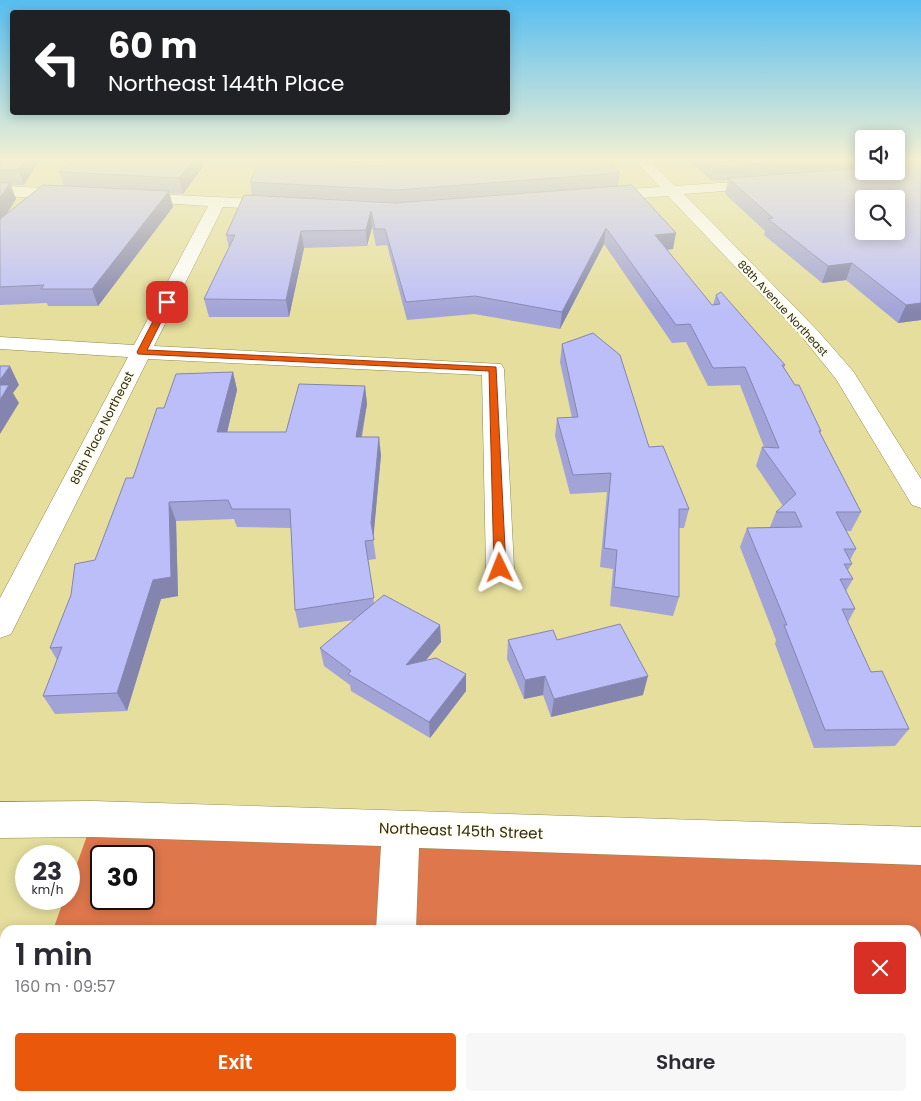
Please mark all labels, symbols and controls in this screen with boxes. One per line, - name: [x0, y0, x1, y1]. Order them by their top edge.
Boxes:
- text: 60 m: [108, 21, 198, 70]
- icon: left: [25, 30, 90, 95]
- text: Northeast 144th Place: [108, 68, 344, 99]
- map controls: [855, 130, 905, 240]
- button: sound: [855, 130, 905, 180]
- button: search: [855, 190, 905, 240]
- street label: 88th Avenue Northeast: [734, 256, 832, 360]
- pin: [146, 281, 188, 323]
- icon: arrive: [153, 288, 181, 316]
- street label: 89th Place Northeast: [66, 368, 138, 487]
- position arrow: [473, 541, 525, 593]
- street label: Northeast 145th Street: [379, 817, 543, 844]
- speed limit sign: 30: [90, 845, 155, 910]
- text: 23: [33, 854, 62, 889]
- text: km/h: [32, 881, 63, 898]
- text: 1 min: [15, 933, 93, 976]
- button: close: [854, 942, 906, 994]
- text: 160 m · 09:57: [15, 975, 115, 998]
- button: Exit: [15, 1033, 456, 1091]
- button: Share: [466, 1033, 906, 1091]

